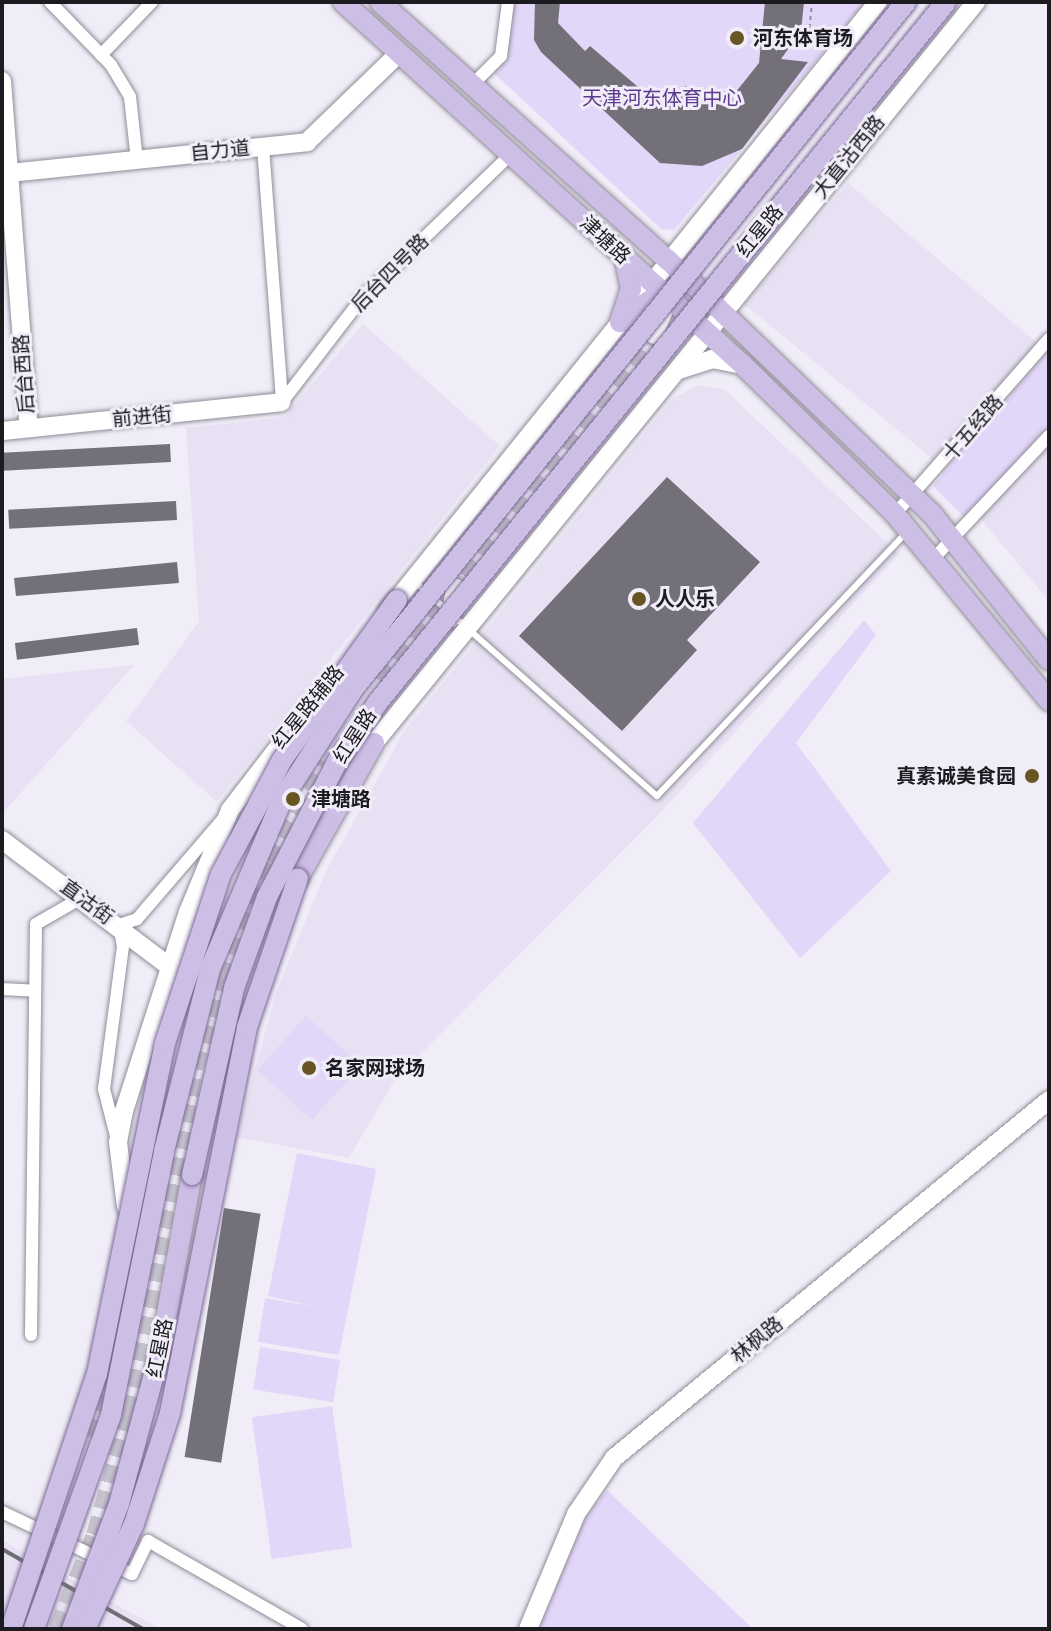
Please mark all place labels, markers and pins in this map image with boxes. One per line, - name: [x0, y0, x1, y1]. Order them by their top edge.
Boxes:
- place label: 河东体育场: [753, 26, 853, 50]
- marker: 河东体育场: [728, 29, 746, 47]
- place label: 人人乐: [655, 587, 715, 611]
- marker: 人人乐: [630, 590, 648, 608]
- place label: 真素诚美食园: [896, 764, 1016, 788]
- marker: 真素诚美食园: [1023, 767, 1041, 785]
- place label: 津塘路: [311, 787, 371, 811]
- marker: 津塘路: [282, 788, 304, 810]
- place label: 名家网球场: [325, 1056, 425, 1080]
- marker: 名家网球场: [300, 1059, 318, 1077]

